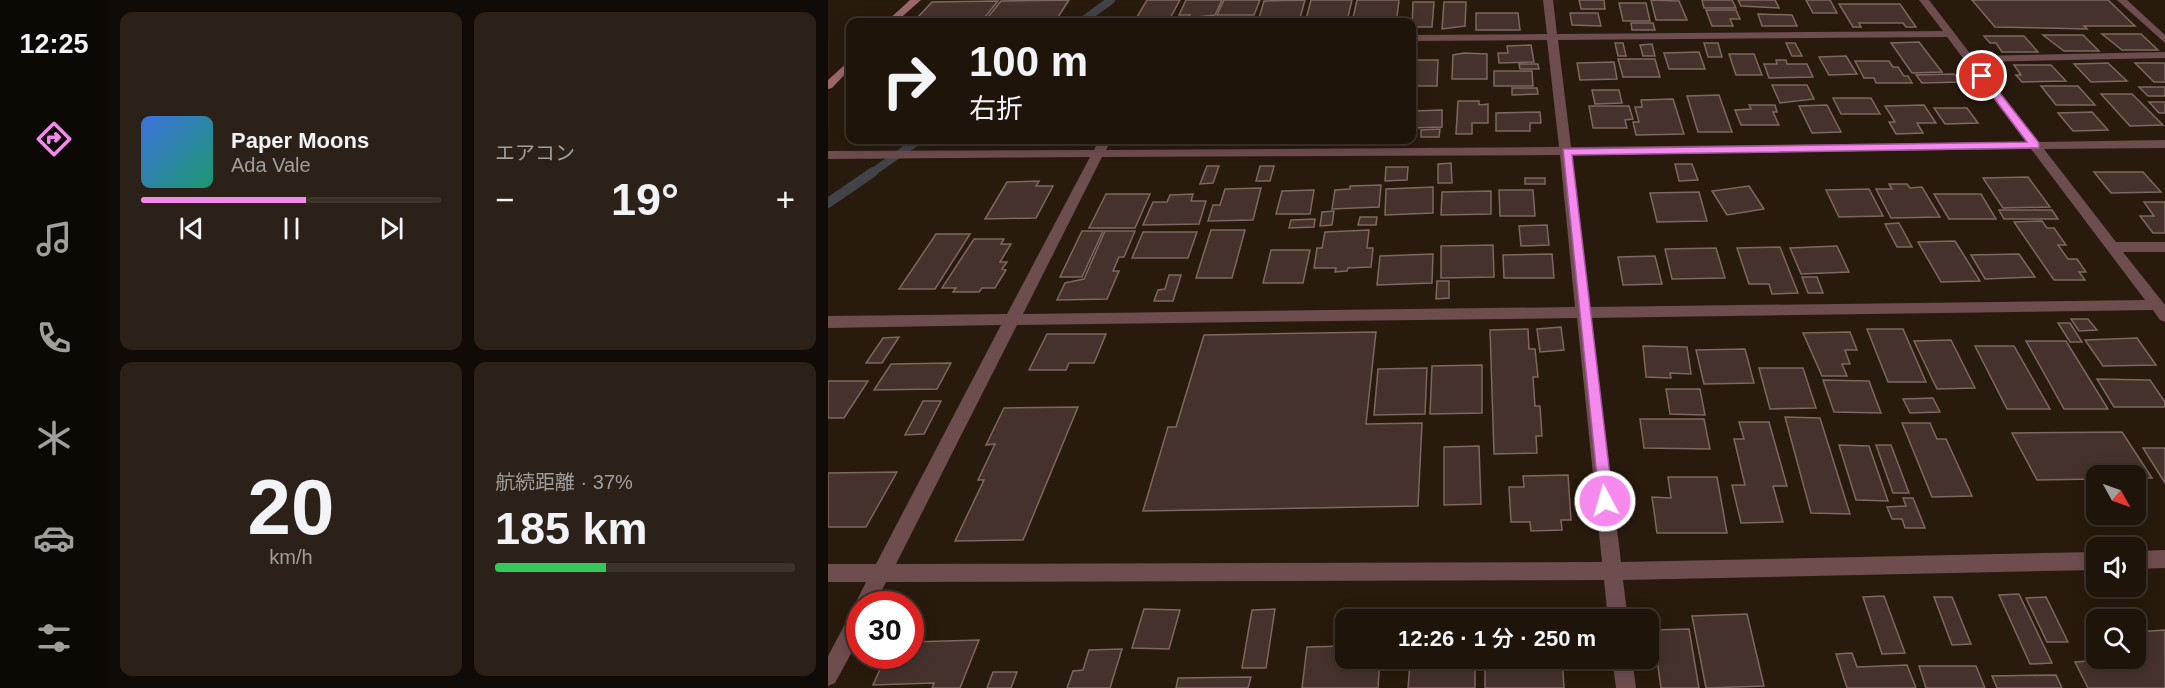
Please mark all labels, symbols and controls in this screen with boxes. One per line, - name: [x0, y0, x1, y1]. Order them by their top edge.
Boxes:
- text: 12:25: [19, 29, 89, 59]
- text: 100 m: [969, 38, 1088, 85]
- icon: right: [870, 42, 948, 120]
- pin: [1956, 50, 2007, 101]
- icon: arrive: [1965, 59, 1998, 92]
- text: 右折: [969, 94, 1023, 124]
- icon: directions: [33, 118, 75, 160]
- text: Paper Moons: [231, 128, 369, 153]
- text: エアコン: [495, 142, 575, 164]
- text: Ada Vale: [231, 154, 311, 176]
- text: 19°: [611, 174, 679, 225]
- text: −: [495, 181, 514, 218]
- text: +: [776, 181, 795, 218]
- icon: previous: [175, 212, 208, 245]
- icon: pause: [275, 212, 308, 245]
- icon: next: [375, 212, 408, 245]
- icon: music: [33, 218, 75, 260]
- icon: phone: [33, 317, 75, 359]
- icon: climate: [33, 417, 75, 459]
- text: 20: [248, 463, 334, 551]
- north arrow: [2086, 465, 2146, 525]
- map controls: [2086, 465, 2146, 669]
- position arrow: [1573, 469, 1637, 533]
- text: 航続距離 · 37%: [495, 471, 633, 493]
- text: 185 km: [495, 503, 648, 554]
- icon: car: [33, 517, 75, 559]
- button: sound: [2086, 537, 2146, 597]
- text: km/h: [269, 546, 313, 568]
- speed limit sign: 30: [846, 591, 924, 669]
- button: search: [2086, 609, 2146, 669]
- icon: filters: [33, 617, 75, 659]
- text: 12:26 · 1 分 · 250 m: [1398, 626, 1596, 651]

